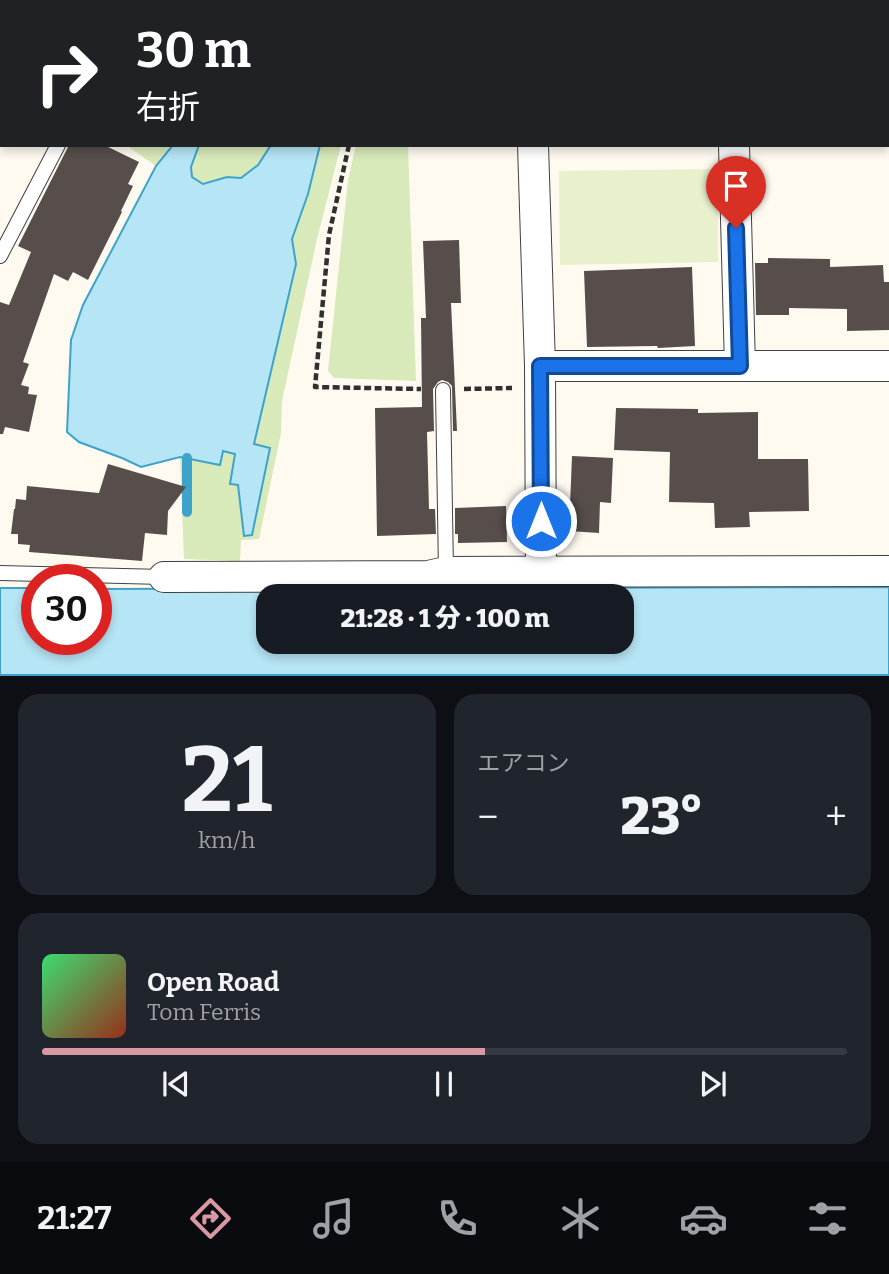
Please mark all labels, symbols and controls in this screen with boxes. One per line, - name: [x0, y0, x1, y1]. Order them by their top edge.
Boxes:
- text: 30 m: [136, 21, 251, 80]
- icon: right: [21, 28, 112, 119]
- text: 右折: [136, 88, 200, 126]
- pin: [706, 156, 766, 228]
- icon: arrive: [717, 167, 755, 205]
- position arrow: [504, 484, 578, 558]
- speed limit sign: 30: [21, 564, 112, 655]
- text: 21:28 · 1 分 · 100 m: [340, 603, 550, 634]
- text: 21: [181, 726, 272, 835]
- text: エアコン: [478, 749, 570, 777]
- text: 23°: [621, 785, 703, 848]
- text: −: [478, 794, 498, 840]
- text: +: [825, 794, 847, 840]
- text: km/h: [198, 826, 255, 854]
- text: Open Road: [147, 967, 279, 998]
- text: Tom Ferris: [147, 998, 261, 1026]
- icon: previous: [157, 1065, 195, 1103]
- icon: pause: [425, 1065, 463, 1103]
- icon: next: [694, 1065, 732, 1103]
- icon: directions: [186, 1194, 235, 1243]
- icon: music: [309, 1194, 358, 1243]
- icon: phone: [433, 1194, 482, 1243]
- icon: climate: [556, 1194, 605, 1243]
- icon: car: [679, 1194, 728, 1243]
- icon: filters: [803, 1194, 852, 1243]
- text: 21:27: [37, 1199, 112, 1237]

